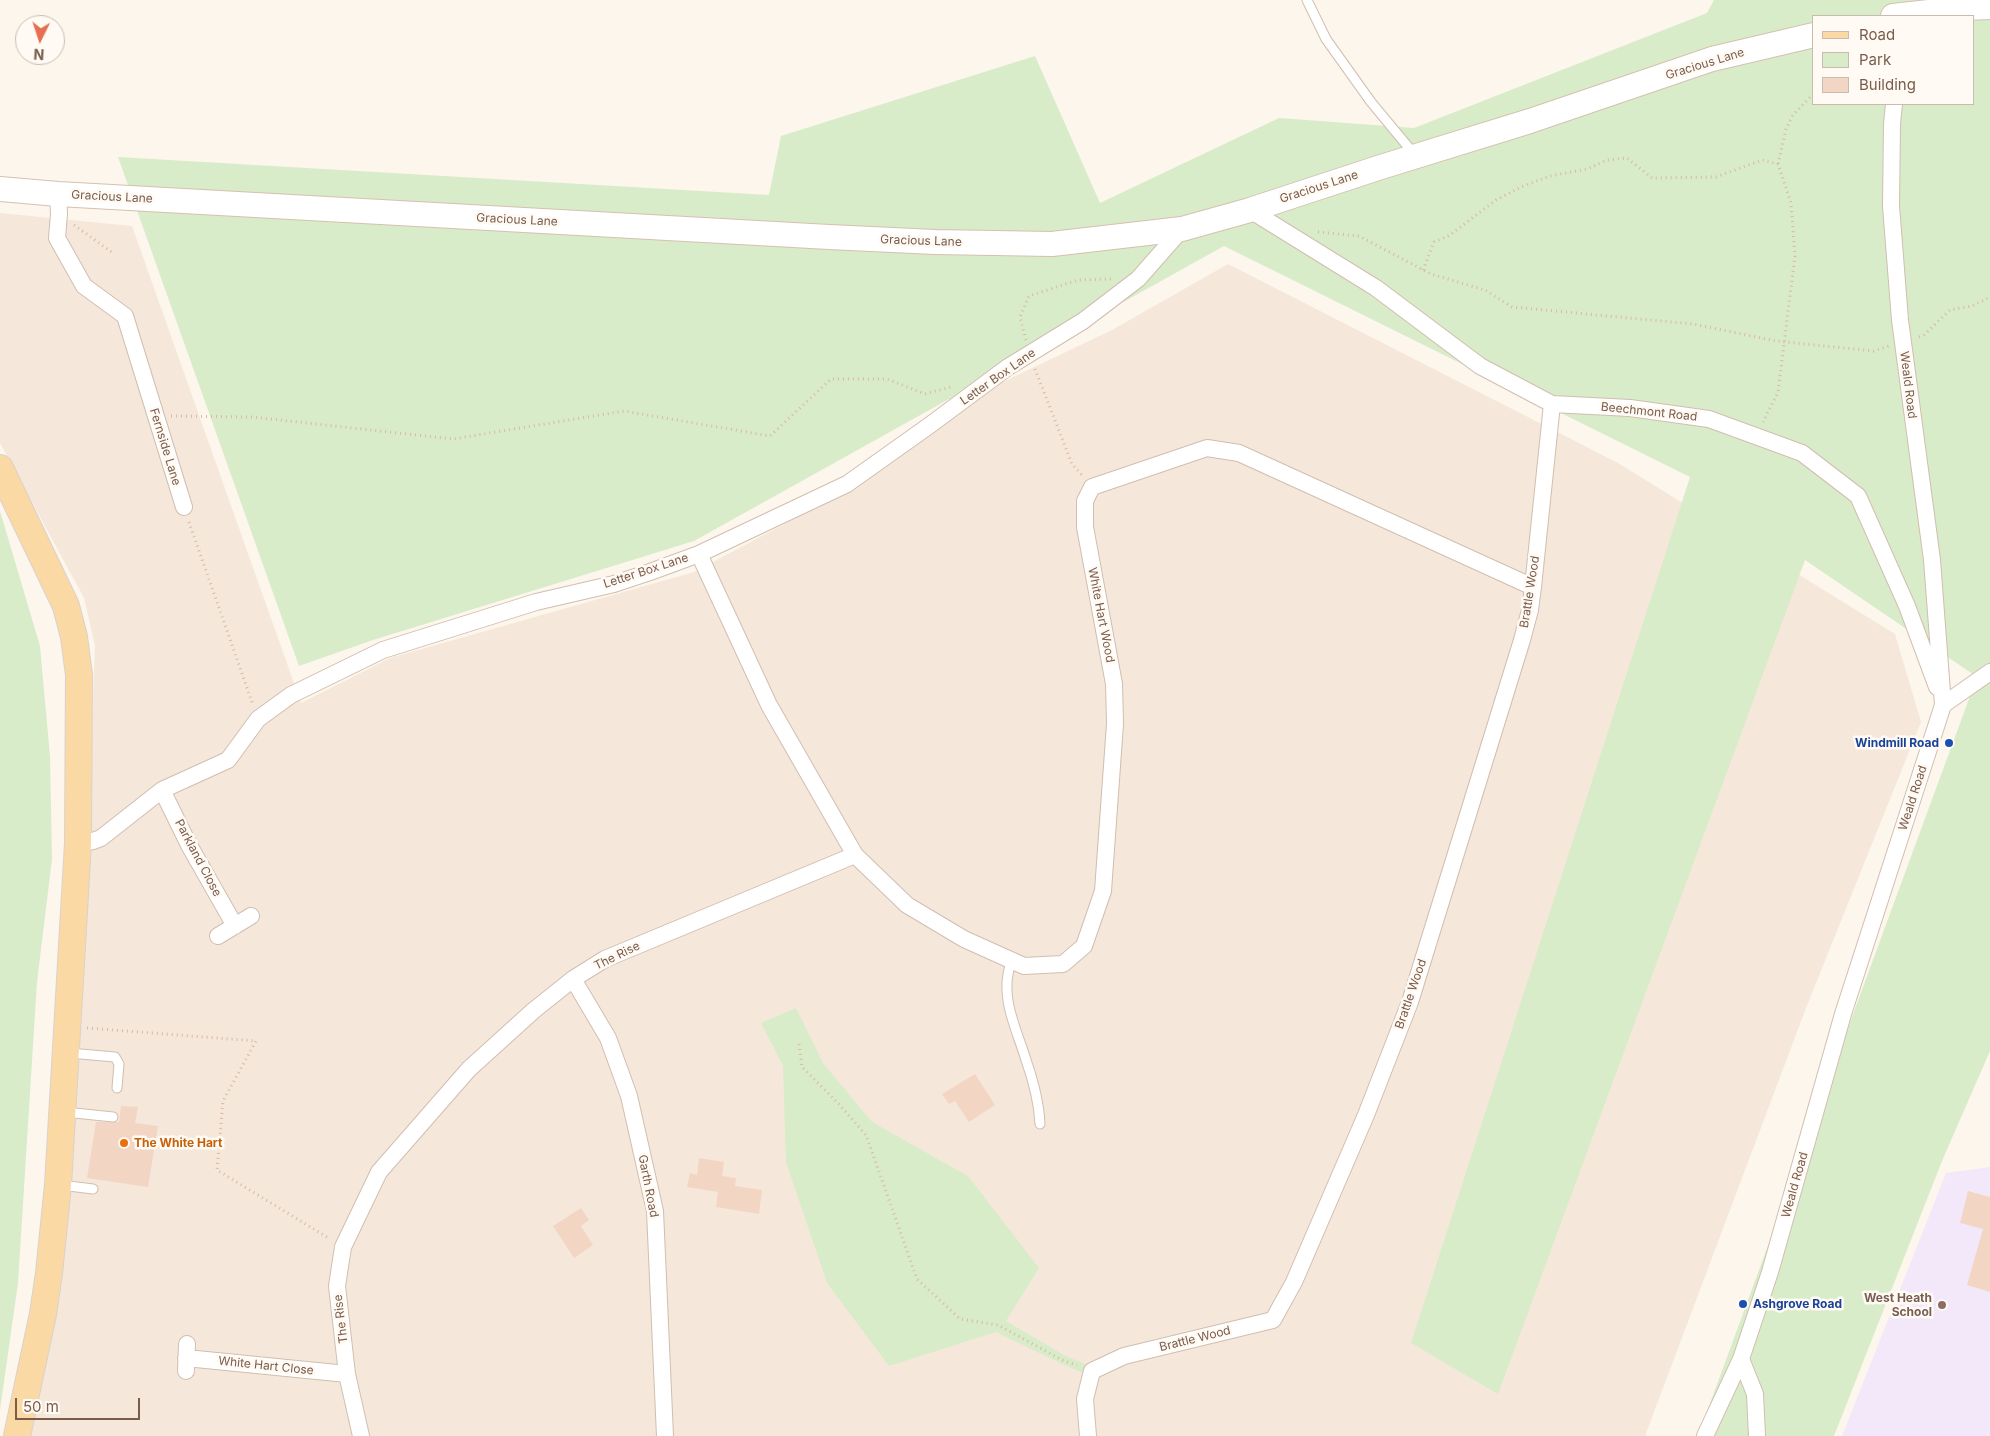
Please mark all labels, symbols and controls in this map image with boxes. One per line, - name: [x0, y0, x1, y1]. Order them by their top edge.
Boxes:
- north arrow: [15, 15, 65, 65]
- legend: [1812, 15, 1975, 105]
- text: Road: [1859, 25, 1895, 44]
- street label: Gracious Lane: [1664, 45, 1746, 83]
- text: N: [33, 46, 45, 63]
- text: Park: [1859, 50, 1891, 69]
- text: Building: [1859, 75, 1916, 94]
- street label: Gracious Lane: [1278, 168, 1360, 206]
- street label: Gracious Lane: [71, 188, 153, 206]
- street label: Gracious Lane: [476, 211, 558, 229]
- street label: Gracious Lane: [880, 232, 962, 250]
- street label: Letter Box Lane: [958, 346, 1038, 408]
- street label: Weald Road: [1897, 351, 1919, 419]
- street label: Beechmont Road: [1600, 400, 1698, 424]
- street label: Fernside Lane: [146, 407, 184, 487]
- street label: Letter Box Lane: [602, 550, 690, 592]
- street label: Brattle Wood: [1517, 555, 1543, 629]
- street label: White Hart Wood: [1085, 566, 1117, 664]
- place label: Windmill Road: [1855, 736, 1939, 750]
- marker: Windmill Road: [1943, 737, 1955, 749]
- street label: Weald Road: [1896, 764, 1930, 832]
- street label: Parkland Close: [172, 817, 224, 899]
- street label: The Rise: [592, 939, 642, 973]
- street label: Brattle Wood: [1392, 957, 1430, 1031]
- place label: The White Hart: [134, 1136, 222, 1150]
- marker: The White Hart: [118, 1137, 130, 1149]
- street label: Weald Road: [1779, 1151, 1811, 1219]
- street label: Garth Road: [635, 1153, 661, 1219]
- place label: West Heath School: [1864, 1291, 1932, 1319]
- street label: The Rise: [331, 1294, 351, 1344]
- place label: Ashgrove Road: [1753, 1297, 1842, 1311]
- marker: Ashgrove Road: [1737, 1298, 1749, 1310]
- marker: West Heath School: [1936, 1299, 1948, 1311]
- street label: Brattle Wood: [1158, 1323, 1232, 1355]
- street label: White Hart Close: [218, 1354, 314, 1378]
- scale bar: [18, 1388, 142, 1420]
- text: 50 m: [23, 1397, 59, 1416]

